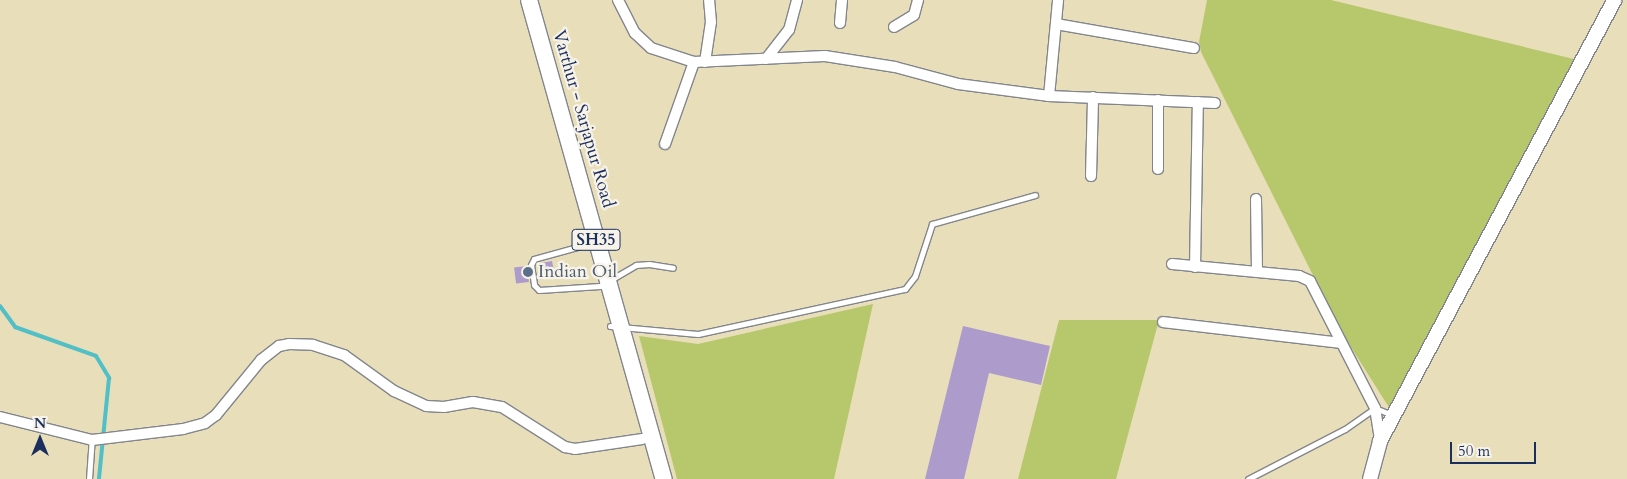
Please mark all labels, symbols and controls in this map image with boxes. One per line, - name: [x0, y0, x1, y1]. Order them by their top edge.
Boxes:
- street label: Varthur - Sarjapur Road: [547, 28, 619, 210]
- road number: SH35: [571, 226, 621, 254]
- place label: Indian Oil: [538, 261, 617, 283]
- marker: Indian Oil: [522, 266, 534, 278]
- north arrow: [15, 414, 65, 464]
- text: N: [34, 414, 46, 433]
- scale bar: [1452, 432, 1538, 464]
- text: 50 m: [1458, 441, 1490, 461]

